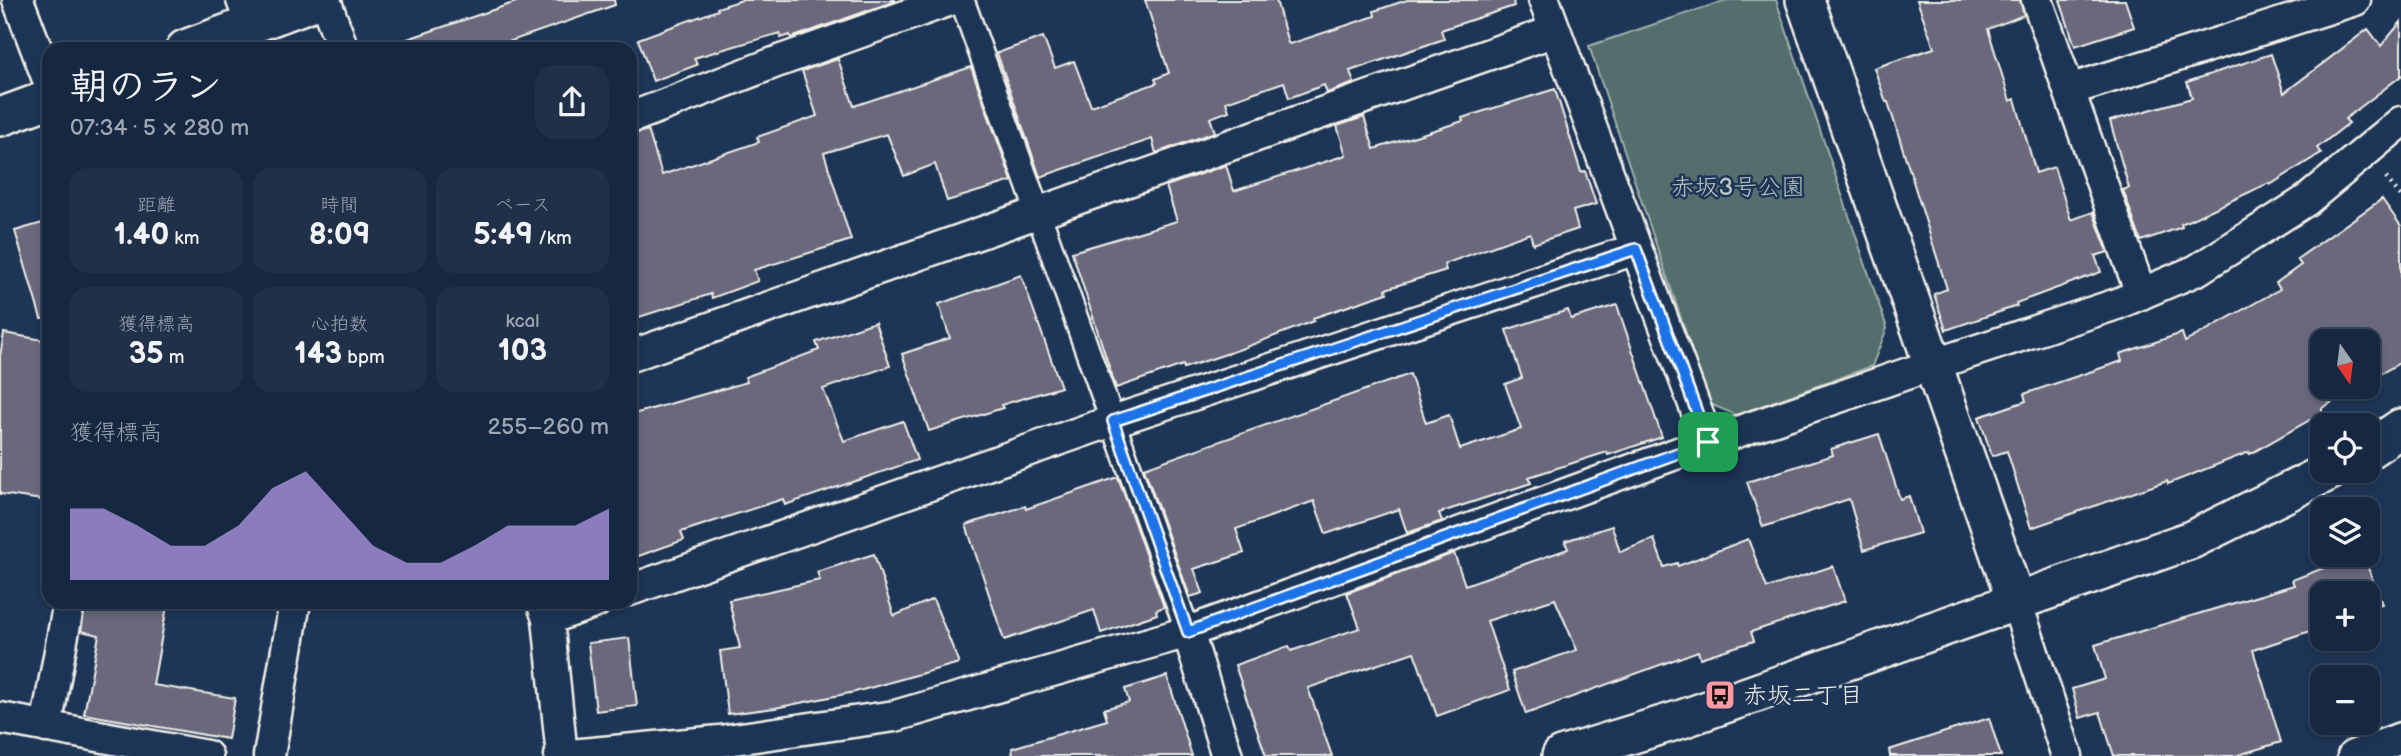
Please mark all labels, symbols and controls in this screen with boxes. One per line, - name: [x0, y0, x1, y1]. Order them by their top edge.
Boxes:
- text: 朝のラン: [70, 65, 222, 110]
- button: share: [535, 65, 609, 139]
- text: 07:34 · 5 × 280 m: [70, 114, 249, 142]
- park label: 赤坂3号公園: [1671, 173, 1805, 202]
- text: 距離: [137, 194, 176, 217]
- text: 時間: [320, 194, 359, 217]
- text: ペース: [495, 194, 550, 217]
- text: 1.40: [114, 217, 169, 253]
- text: 8:09: [309, 217, 370, 253]
- text: 5:49: [473, 217, 533, 253]
- text: km: [169, 227, 199, 250]
- text: /km: [533, 227, 572, 250]
- text: kcal: [505, 310, 540, 333]
- text: 獲得標高: [118, 313, 195, 336]
- text: 心拍数: [311, 313, 368, 336]
- north arrow: [2310, 329, 2380, 399]
- map controls: [2310, 329, 2380, 735]
- text: 103: [498, 333, 547, 369]
- text: 35: [129, 336, 164, 372]
- text: 143: [294, 336, 342, 372]
- text: m: [164, 346, 184, 369]
- text: bpm: [342, 346, 385, 369]
- pin: [1678, 412, 1738, 472]
- text: 255–260 m: [488, 413, 609, 441]
- button: locate: [2310, 413, 2380, 483]
- text: 獲得標高: [70, 419, 162, 447]
- icon: arrive: [1689, 423, 1727, 461]
- button: layers: [2310, 497, 2380, 567]
- button: +: [2310, 581, 2380, 651]
- button: −: [2310, 665, 2380, 735]
- bus stop icon: 赤坂二丁目: [1703, 678, 1737, 712]
- place label: 赤坂二丁目: [1743, 681, 1863, 710]

